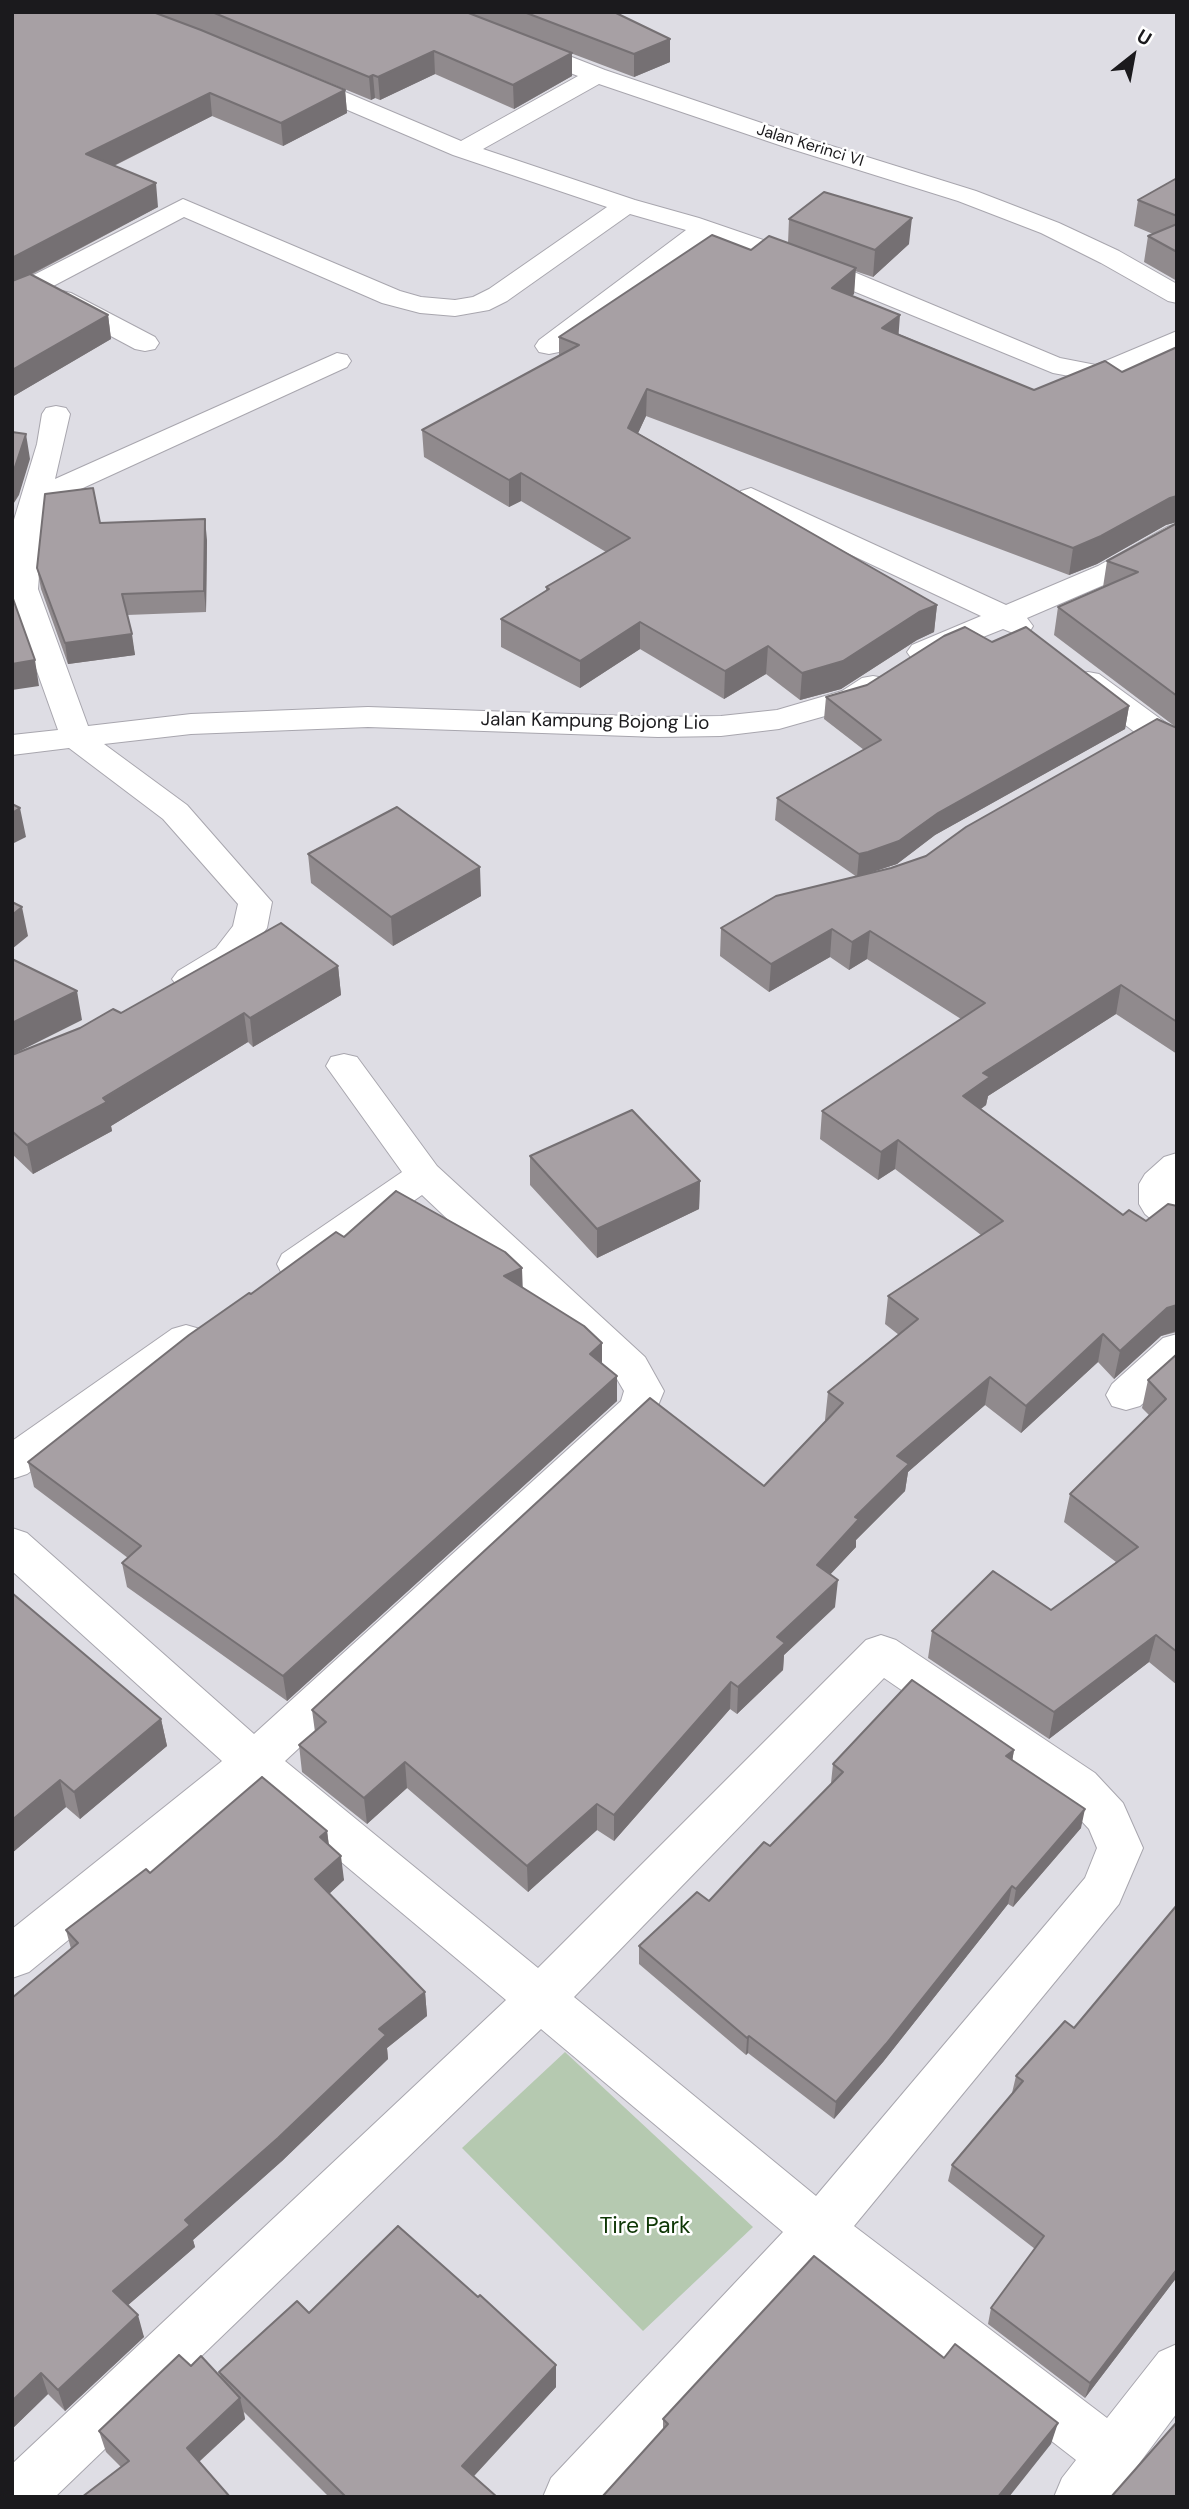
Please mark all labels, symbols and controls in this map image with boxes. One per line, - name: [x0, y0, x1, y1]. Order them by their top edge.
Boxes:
- north arrow: [1098, 21, 1168, 91]
- text: U: [1132, 24, 1156, 52]
- street label: Jalan Kerinci VI: [754, 121, 866, 171]
- street label: Jalan Kampung Bojong Lio: [480, 709, 710, 735]
- park label: Tire Park: [599, 2213, 691, 2241]

